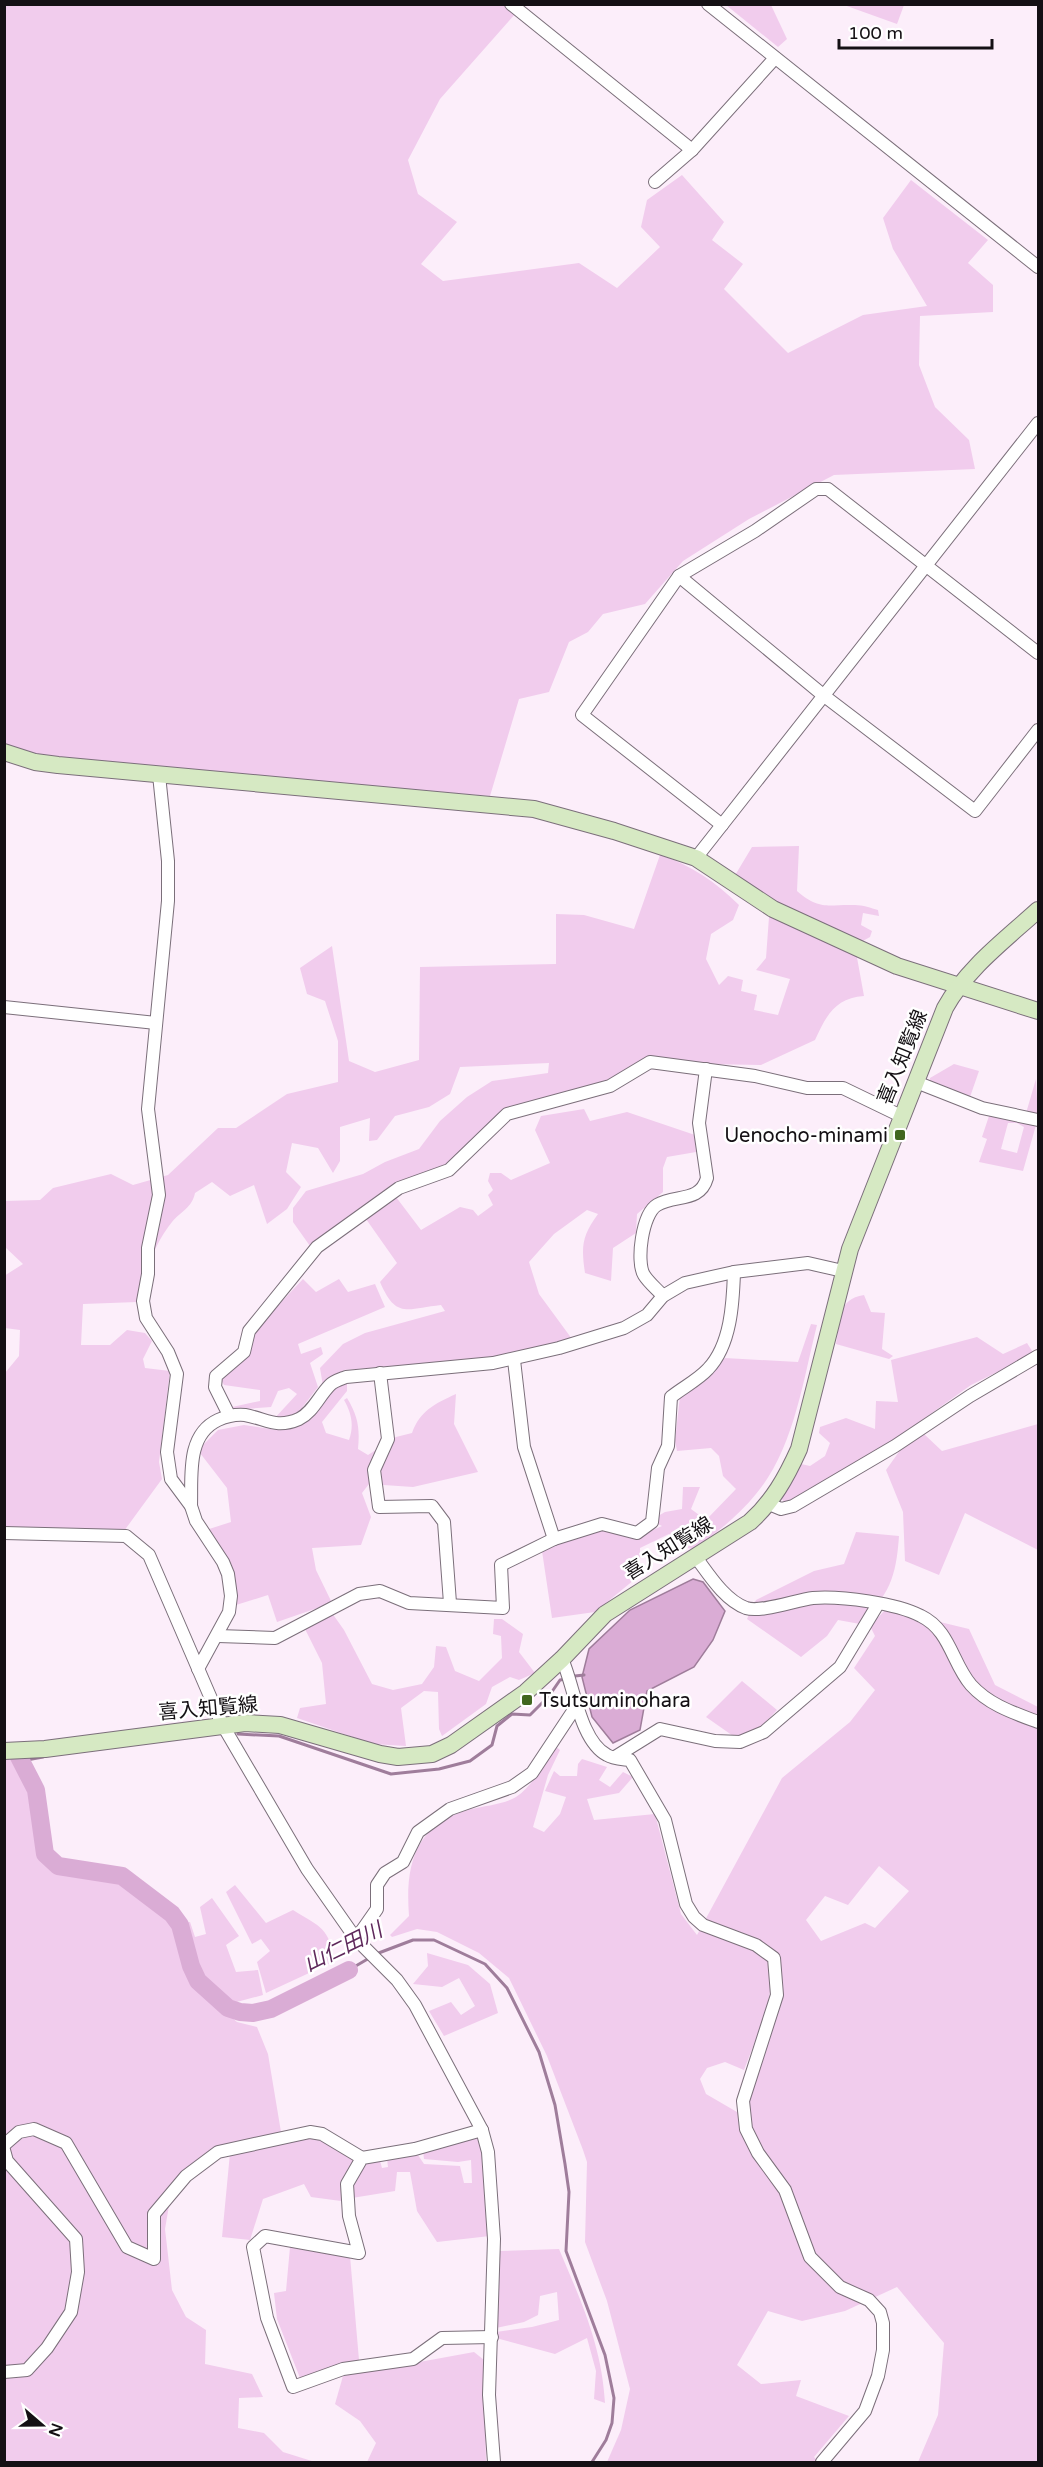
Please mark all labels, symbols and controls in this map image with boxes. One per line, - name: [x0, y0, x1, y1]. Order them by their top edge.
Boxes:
- scale bar: [839, 12, 992, 50]
- text: 100 m: [848, 22, 903, 44]
- street label: 喜入知覧線: [873, 1007, 933, 1108]
- place label: Uenocho-minami: [724, 1124, 888, 1148]
- marker: Uenocho-minami: [893, 1128, 907, 1142]
- street label: 喜入知覧線: [620, 1512, 717, 1586]
- place label: Tsutsuminohara: [539, 1689, 691, 1713]
- street label: 喜入知覧線: [157, 1693, 259, 1725]
- marker: Tsutsuminohara: [520, 1693, 534, 1707]
- water label: 山仁田川: [300, 1917, 388, 1977]
- north arrow: [12, 2395, 72, 2455]
- text: N: [44, 2420, 67, 2439]

